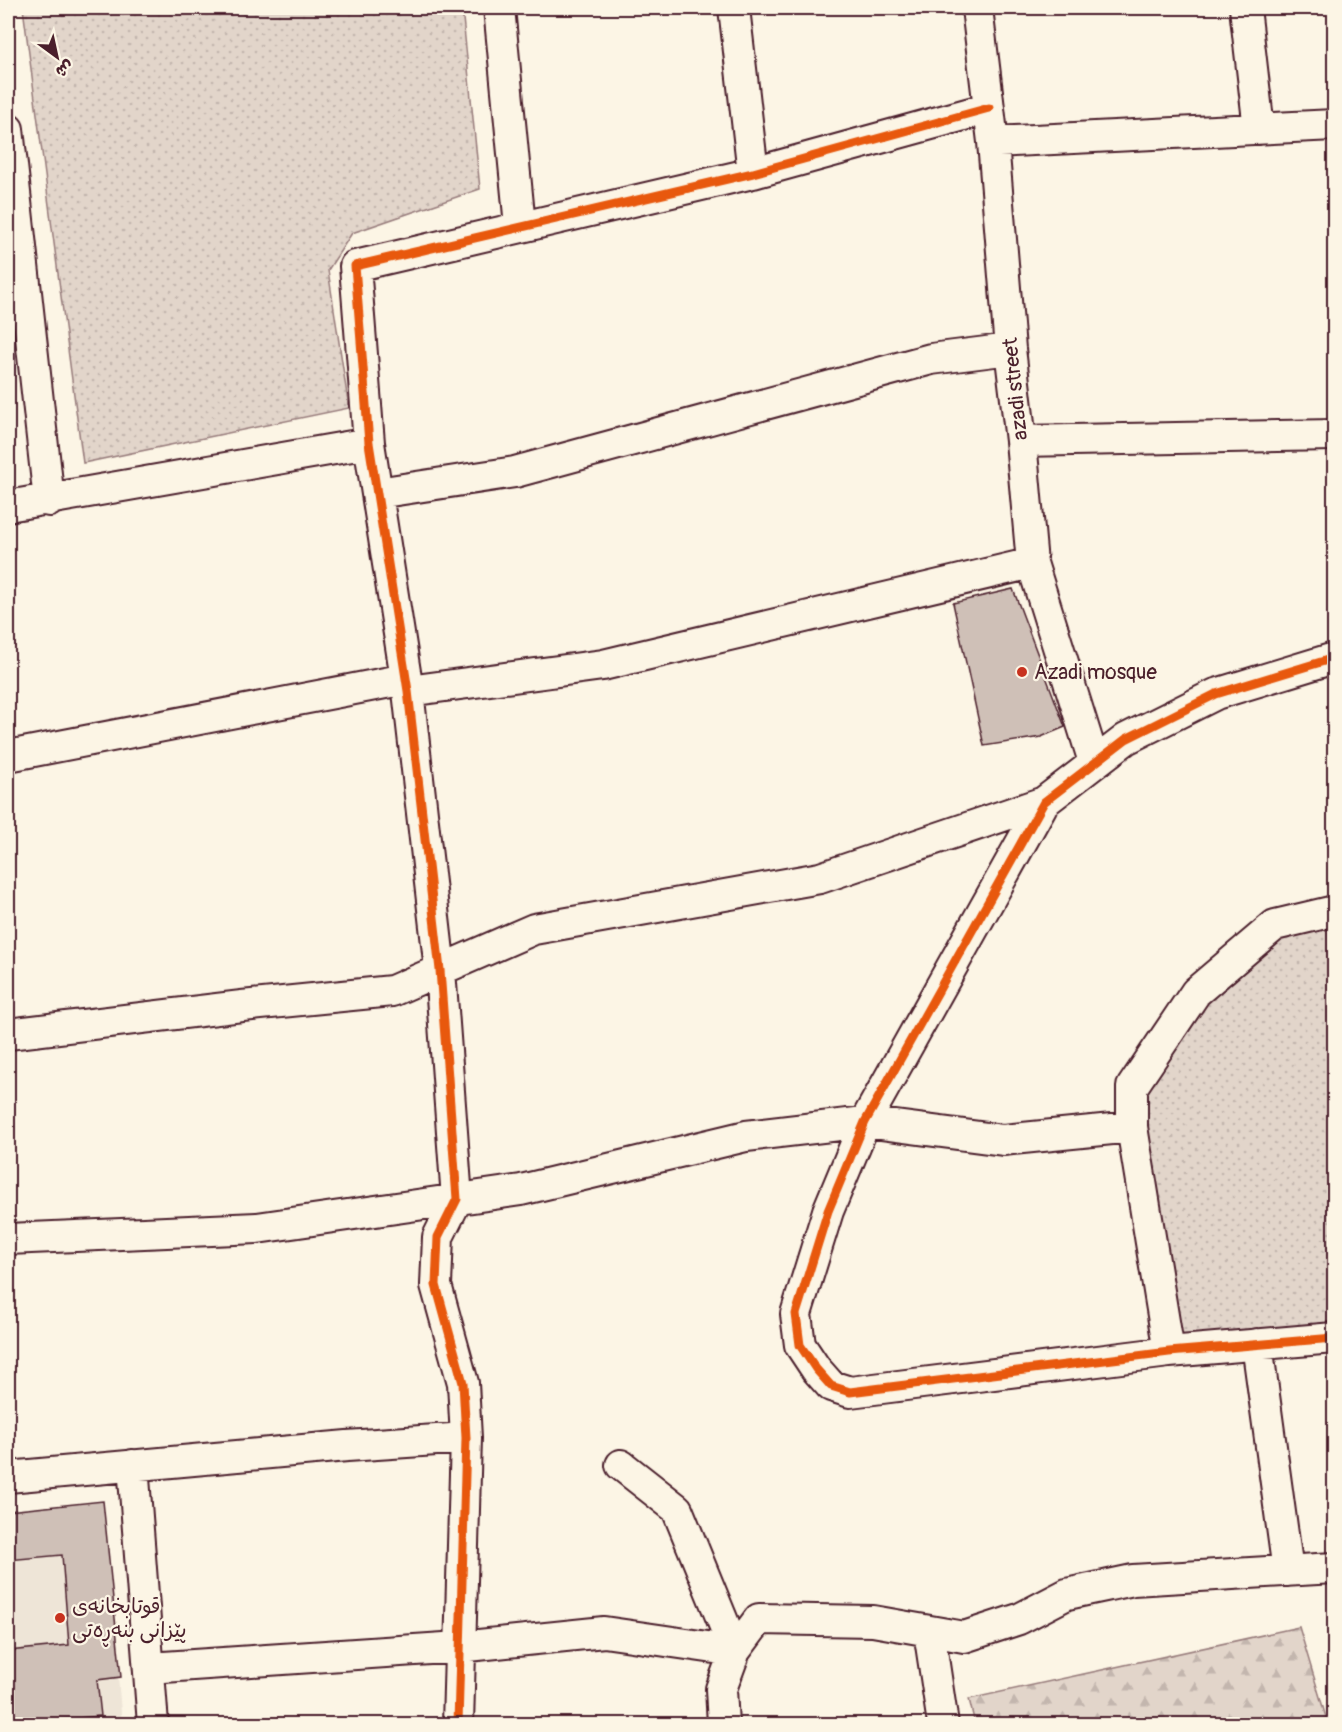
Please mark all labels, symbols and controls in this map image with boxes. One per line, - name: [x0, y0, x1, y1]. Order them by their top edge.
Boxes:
- north arrow: [27, 27, 87, 87]
- text: ش: [52, 56, 77, 82]
- street label: azadi street: [997, 336, 1034, 442]
- place label: Azadi mosque: [1034, 659, 1157, 686]
- marker: Azadi mosque: [1015, 665, 1029, 679]
- place label: قوتابخانەی پێزانی بنەڕەتی: [72, 1593, 187, 1647]
- marker: قوتابخانەی پێزانی بنەڕەتی: [53, 1611, 67, 1625]

